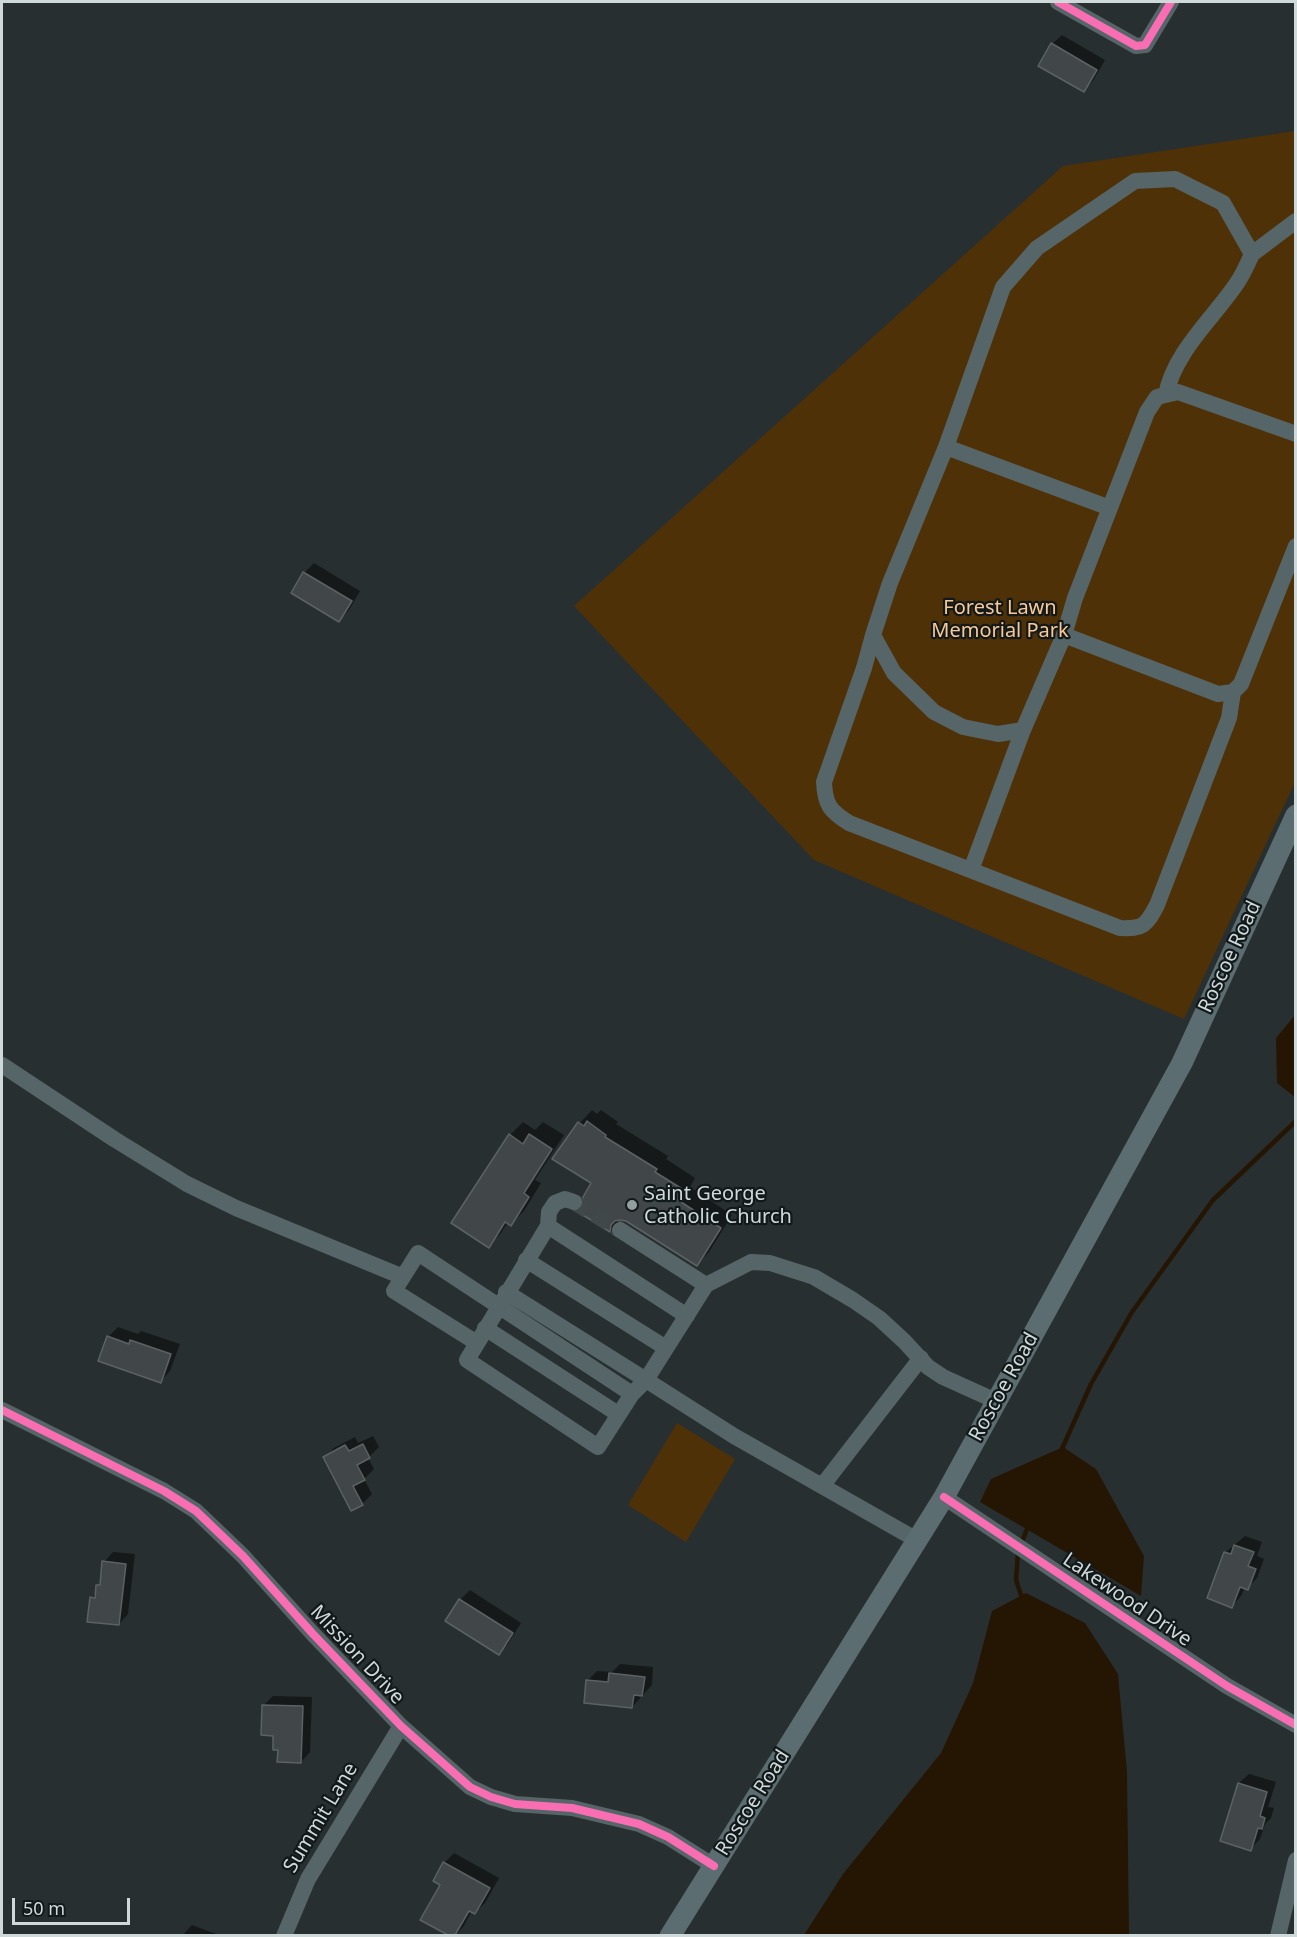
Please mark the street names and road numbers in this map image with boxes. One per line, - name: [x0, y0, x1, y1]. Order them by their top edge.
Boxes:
- street label: Roscoe Road: [1194, 897, 1266, 1017]
- street label: Roscoe Road: [964, 1329, 1044, 1445]
- street label: Lakewood Drive: [1058, 1548, 1196, 1652]
- street label: Mission Drive: [305, 1600, 409, 1710]
- street label: Roscoe Road: [711, 1746, 795, 1860]
- street label: Summit Lane: [279, 1759, 363, 1877]

